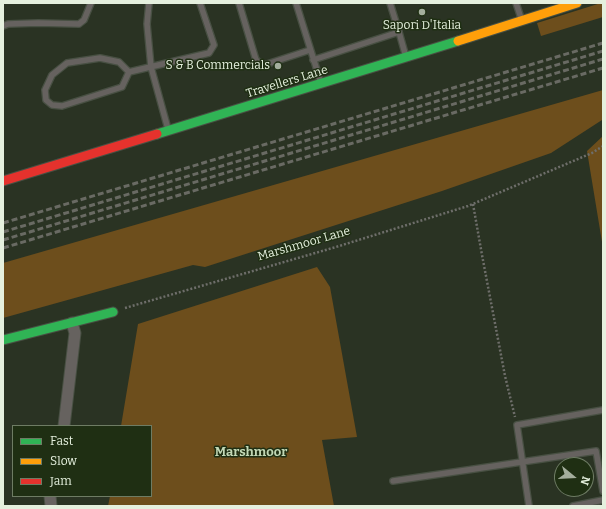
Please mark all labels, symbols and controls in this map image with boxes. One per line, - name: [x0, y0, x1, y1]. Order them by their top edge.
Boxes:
- marker: Sapori D'Italia: [417, 7, 427, 17]
- place label: Sapori D'Italia: [383, 19, 461, 33]
- place label: S & B Commercials: [166, 59, 270, 73]
- marker: S & B Commercials: [273, 61, 283, 71]
- street label: Travellers Lane: [244, 63, 330, 101]
- street label: Marshmoor Lane: [256, 224, 352, 264]
- legend: [12, 425, 152, 497]
- text: Fast: [50, 434, 73, 448]
- district label: Marshmoor: [215, 444, 287, 460]
- text: Slow: [50, 454, 77, 468]
- north arrow: [554, 457, 594, 497]
- text: Jam: [50, 474, 72, 488]
- text: N: [577, 475, 592, 487]

